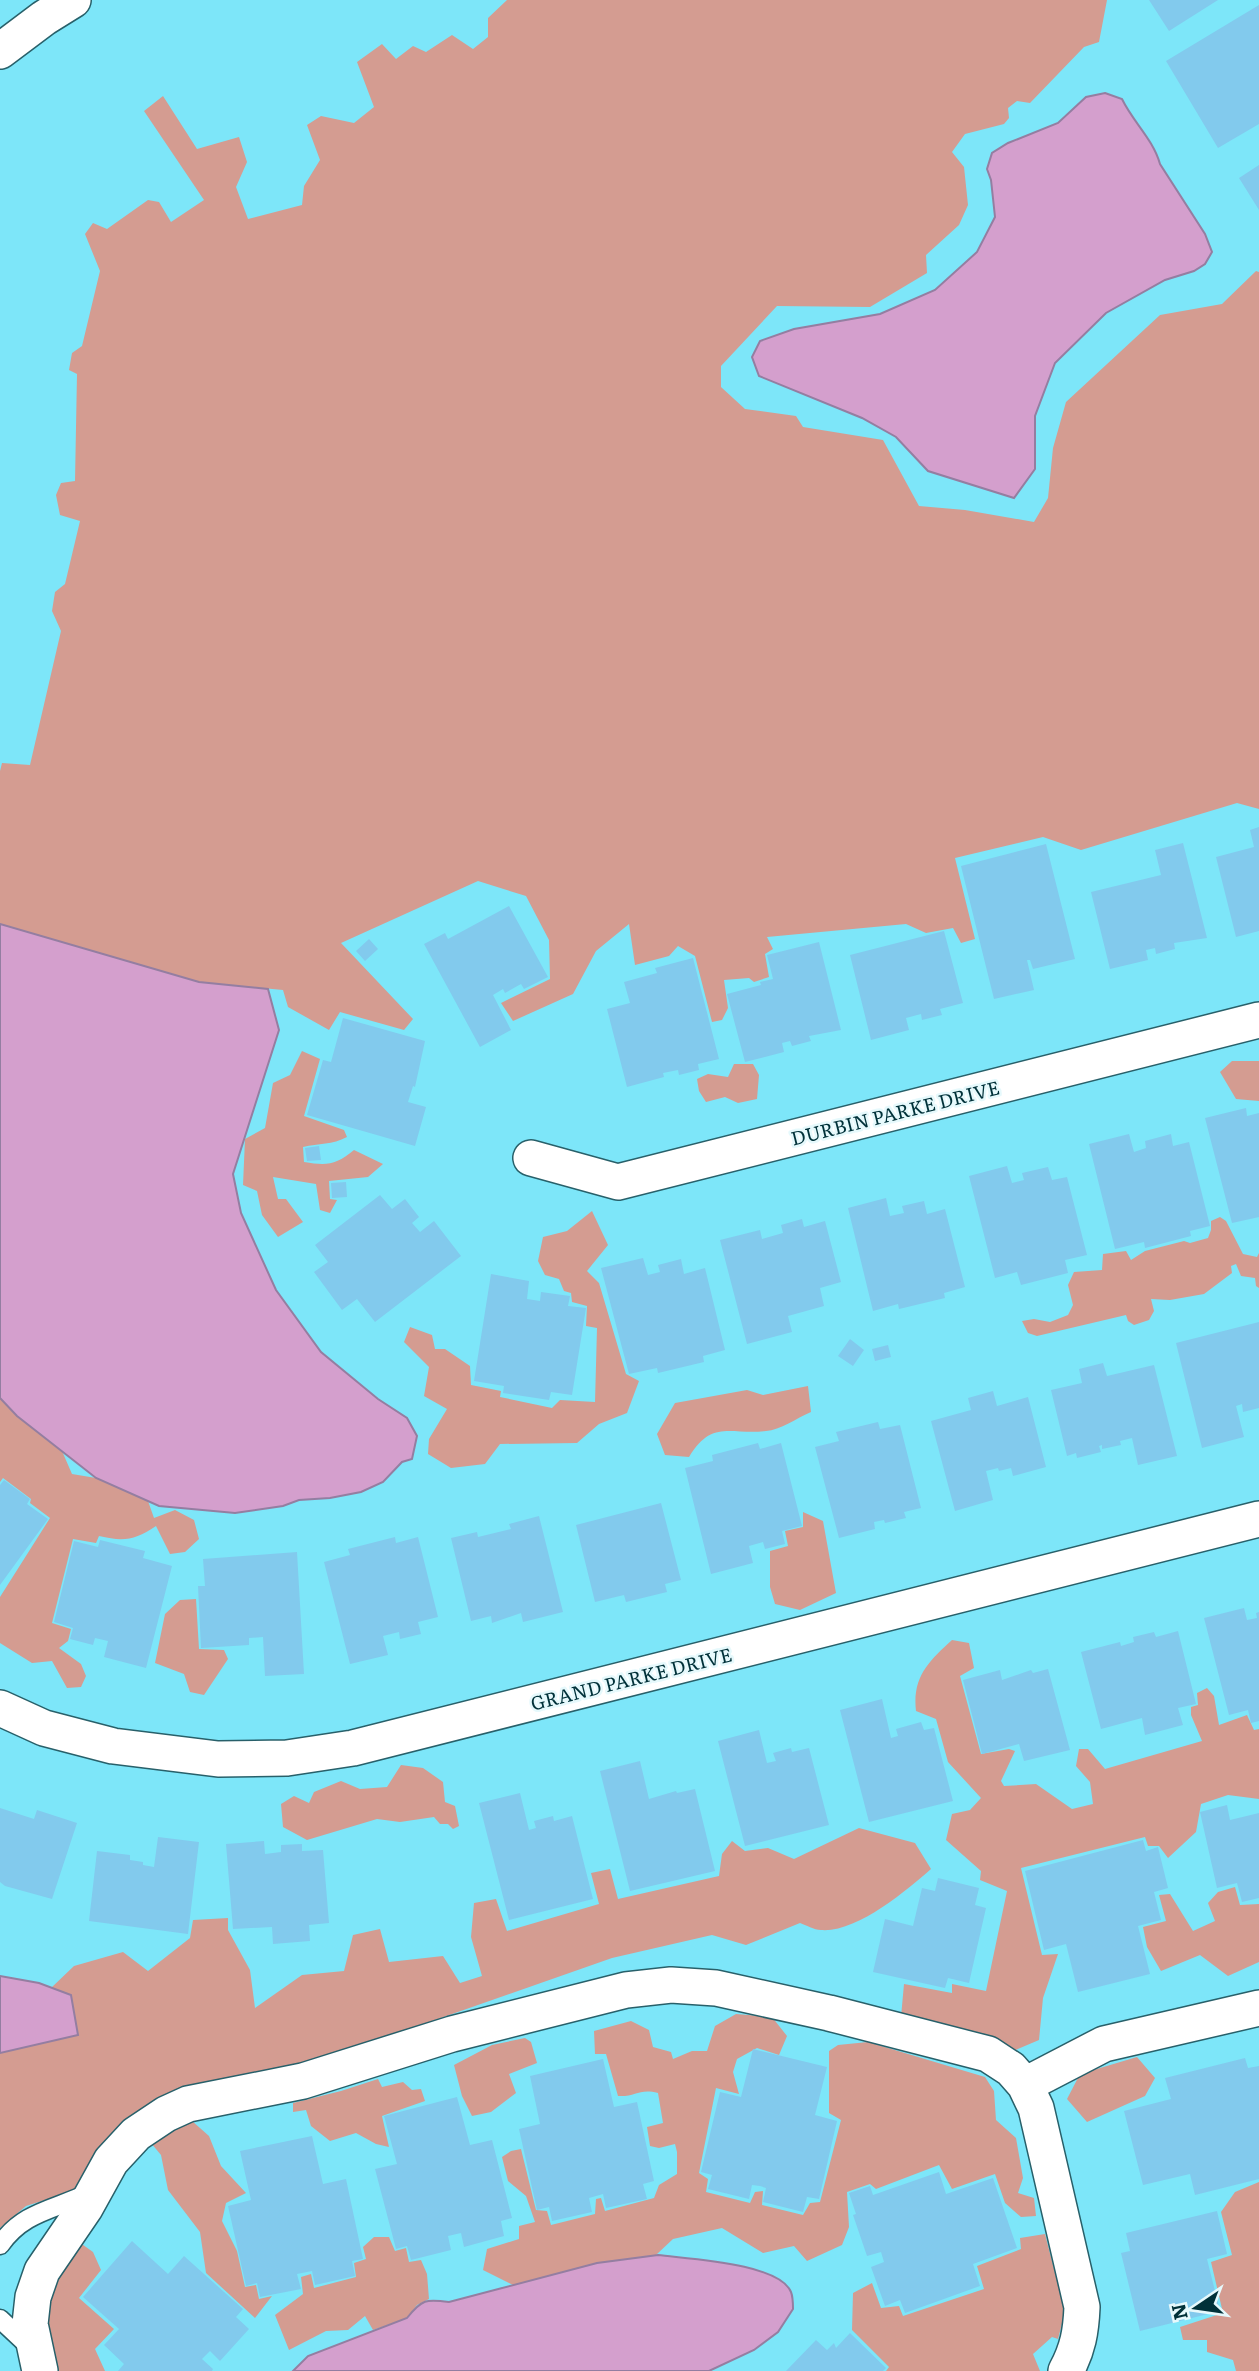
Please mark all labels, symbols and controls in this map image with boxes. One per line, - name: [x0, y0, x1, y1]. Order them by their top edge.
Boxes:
- street label: DURBIN PARKE DRIVE: [788, 1073, 1002, 1151]
- street label: GRAND PARKE DRIVE: [527, 1639, 735, 1717]
- north arrow: [1161, 2273, 1231, 2343]
- text: N: [1163, 2301, 1194, 2323]

